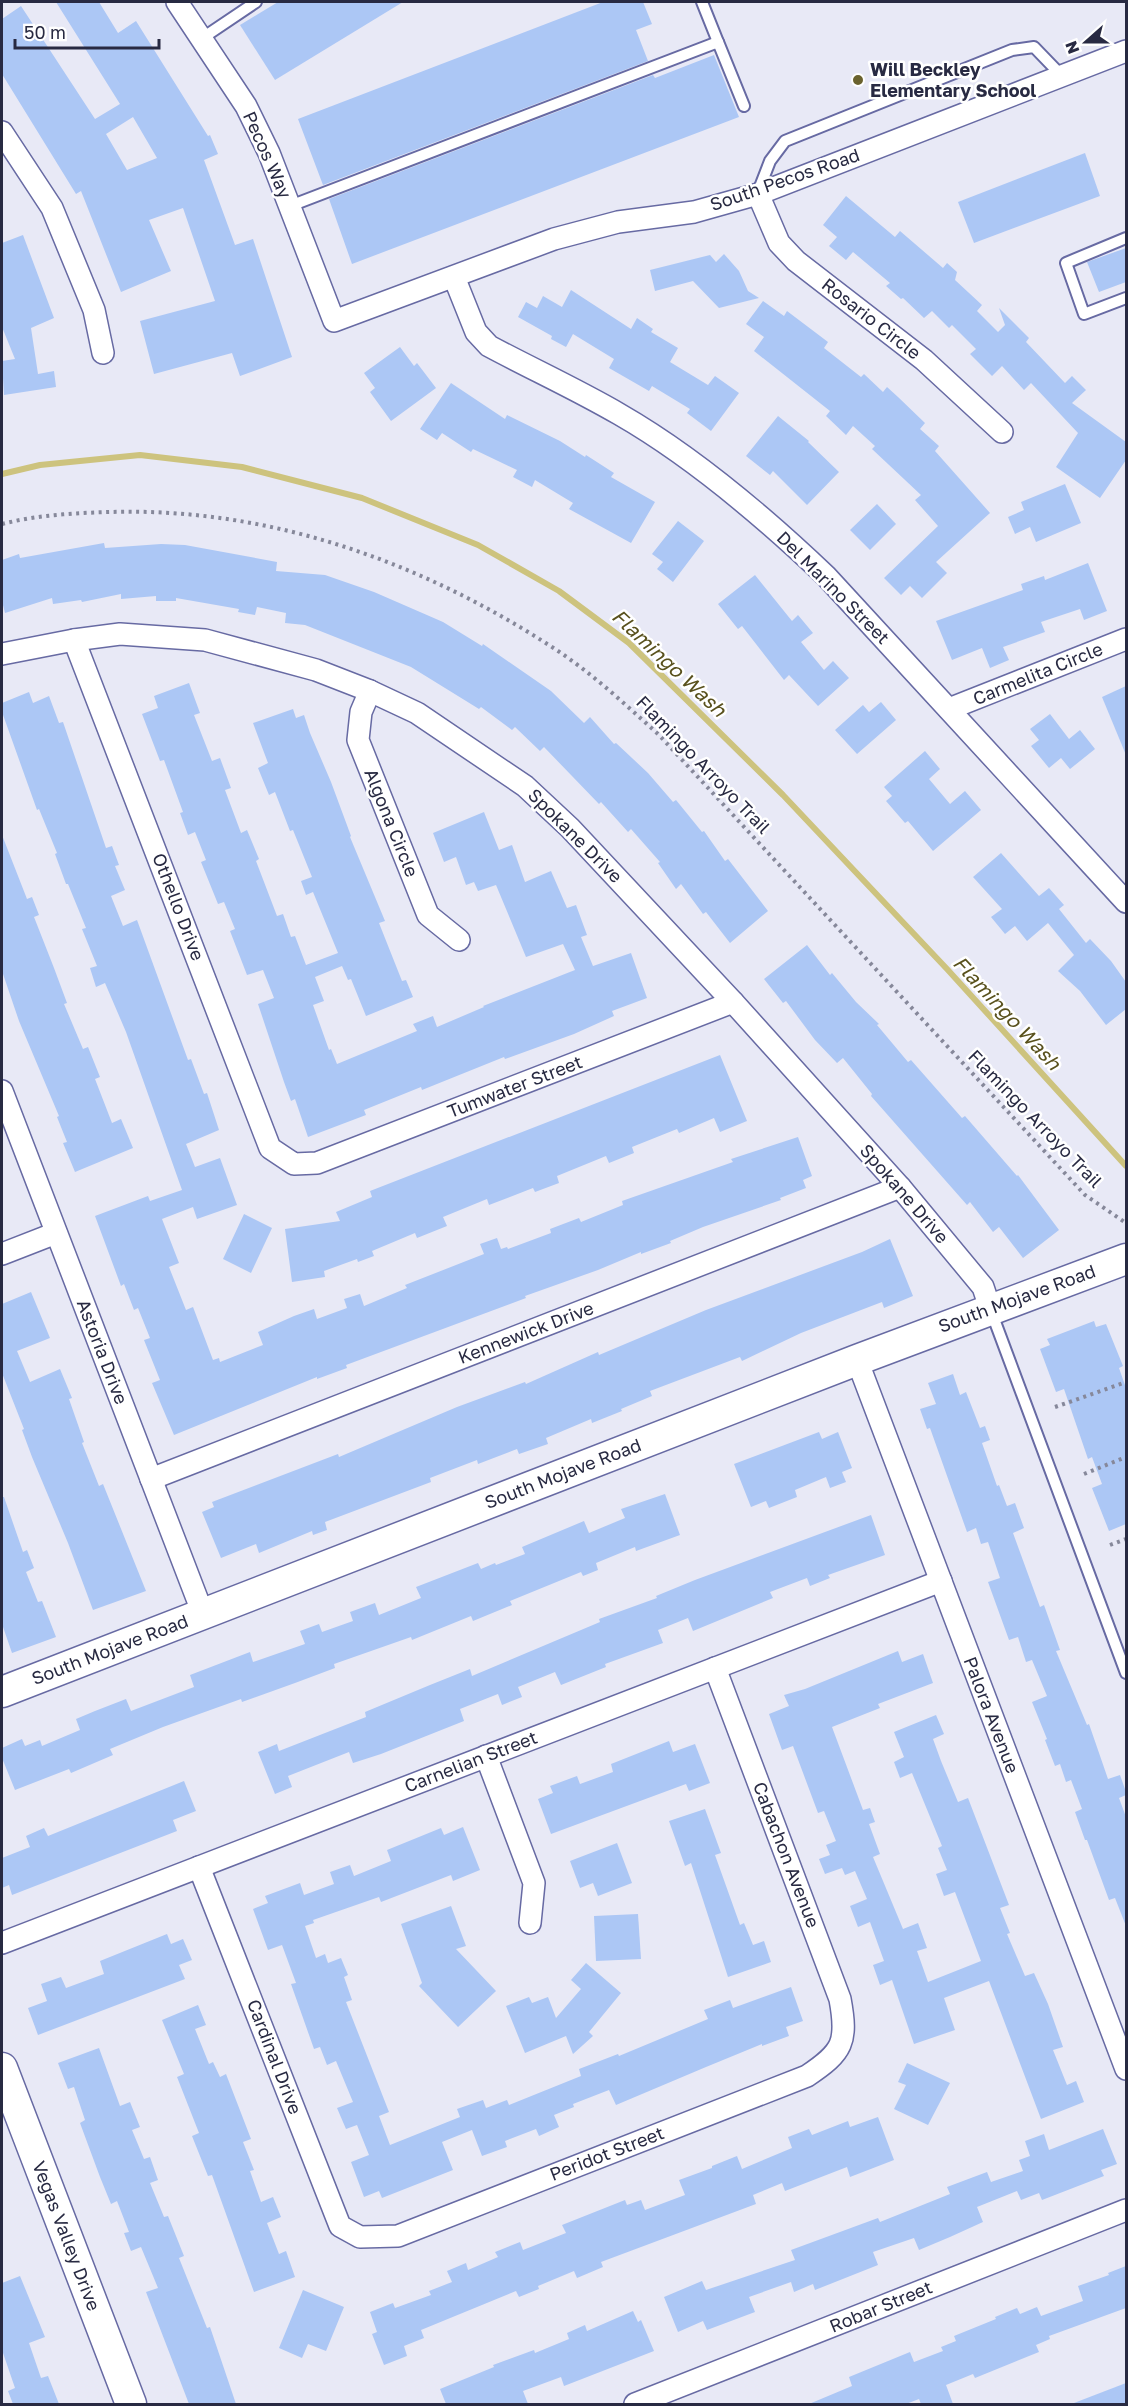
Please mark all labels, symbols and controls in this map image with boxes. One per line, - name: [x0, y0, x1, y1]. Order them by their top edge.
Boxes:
- scale bar: [15, 12, 159, 50]
- north arrow: [1056, 12, 1116, 72]
- text: 50 m: [24, 21, 66, 43]
- text: N: [1060, 38, 1084, 57]
- place label: Will Beckley Elementary School: [870, 58, 1036, 101]
- marker: Will Beckley Elementary School: [851, 73, 865, 87]
- street label: Pecos Way: [239, 108, 297, 202]
- street label: South Pecos Road: [707, 143, 862, 215]
- street label: Rosario Circle: [818, 273, 925, 364]
- street label: Del Marino Street: [773, 526, 895, 648]
- water label: Flamingo Wash: [607, 603, 732, 722]
- street label: Carmelita Circle: [970, 637, 1106, 709]
- street label: Flamingo Arroyo Trail: [632, 691, 775, 838]
- street label: Algona Circle: [360, 765, 424, 880]
- street label: Spokane Drive: [524, 784, 627, 887]
- street label: Othello Drive: [148, 850, 210, 963]
- water label: Flamingo Wash: [948, 950, 1067, 1075]
- street label: Flamingo Arroyo Trail: [964, 1045, 1107, 1192]
- street label: Tumwater Street: [444, 1050, 585, 1122]
- street label: Spokane Drive: [856, 1139, 954, 1247]
- street label: South Mojave Road: [935, 1259, 1098, 1337]
- street label: Astoria Drive: [73, 1296, 133, 1407]
- street label: Kennewick Drive: [455, 1296, 597, 1368]
- street label: South Mojave Road: [481, 1433, 644, 1513]
- street label: South Mojave Road: [28, 1609, 191, 1689]
- street label: Palora Avenue: [960, 1653, 1024, 1776]
- street label: Carnelian Street: [401, 1726, 540, 1797]
- street label: Cabachon Avenue: [749, 1779, 825, 1931]
- street label: Cardinal Drive: [243, 1996, 307, 2117]
- street label: Peridot Street: [546, 2121, 667, 2185]
- street label: Vegas Valley Drive: [28, 2158, 106, 2314]
- street label: Robar Street: [826, 2275, 935, 2337]

